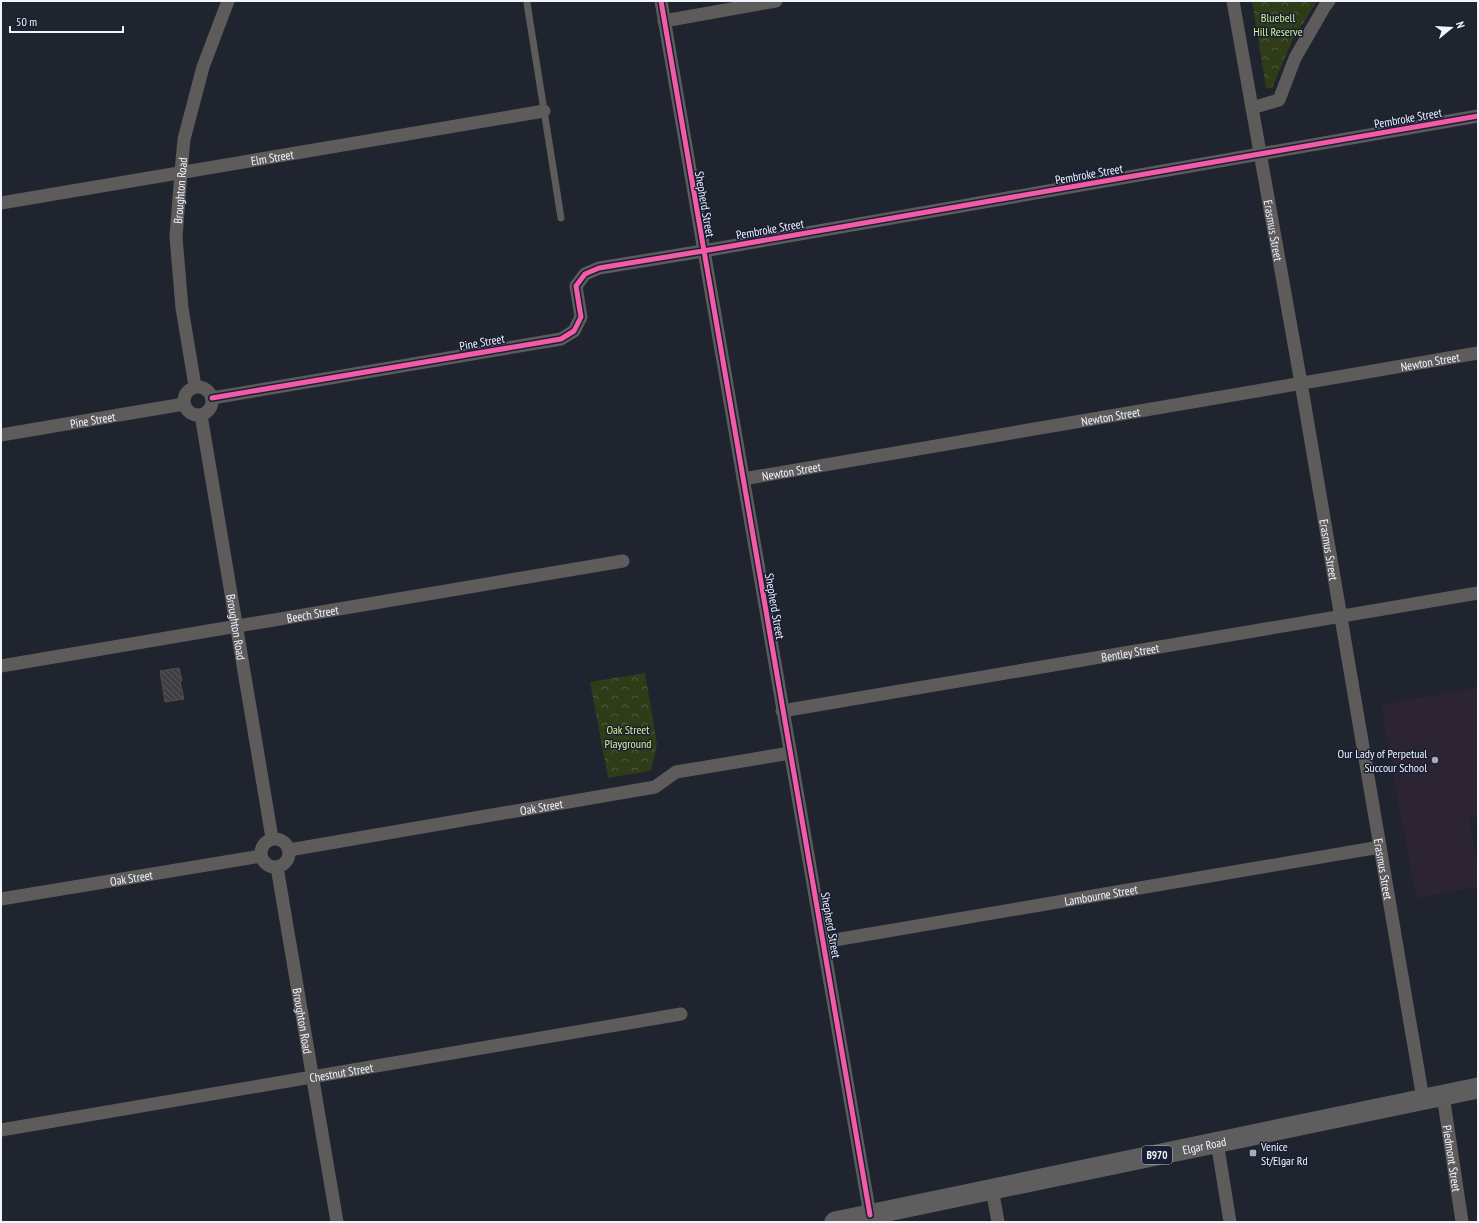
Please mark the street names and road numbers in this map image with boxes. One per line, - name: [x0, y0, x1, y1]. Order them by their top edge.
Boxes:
- street label: Pembroke Street: [1373, 105, 1444, 131]
- street label: Elm Street: [250, 146, 295, 168]
- street label: Broughton Road: [170, 157, 190, 224]
- street label: Pembroke Street: [1054, 161, 1125, 187]
- street label: Shepherd Street: [692, 170, 718, 239]
- street label: Erasmus Street: [1261, 199, 1287, 263]
- street label: Pembroke Street: [735, 216, 806, 242]
- street label: Pine Street: [458, 331, 506, 353]
- street label: Newton Street: [1399, 349, 1461, 374]
- street label: Newton Street: [1080, 403, 1142, 428]
- street label: Pine Street: [69, 408, 117, 431]
- street label: Newton Street: [761, 458, 823, 483]
- street label: Erasmus Street: [1317, 518, 1342, 582]
- street label: Shepherd Street: [762, 572, 788, 641]
- street label: Broughton Road: [224, 593, 249, 661]
- street label: Beech Street: [285, 602, 340, 625]
- street label: Bentley Street: [1100, 640, 1161, 664]
- street label: Oak Street: [519, 795, 565, 818]
- street label: Erasmus Street: [1371, 837, 1397, 901]
- street label: Oak Street: [109, 866, 154, 888]
- street label: Lambourne Street: [1063, 881, 1139, 908]
- street label: Shepherd Street: [818, 891, 844, 960]
- street label: Broughton Road: [290, 987, 316, 1055]
- street label: Chestnut Street: [308, 1059, 375, 1085]
- street label: Piedmont Street: [1440, 1124, 1465, 1193]
- street label: Elgar Road: [1181, 1133, 1227, 1157]
- road number: B970: [1142, 1146, 1172, 1164]

